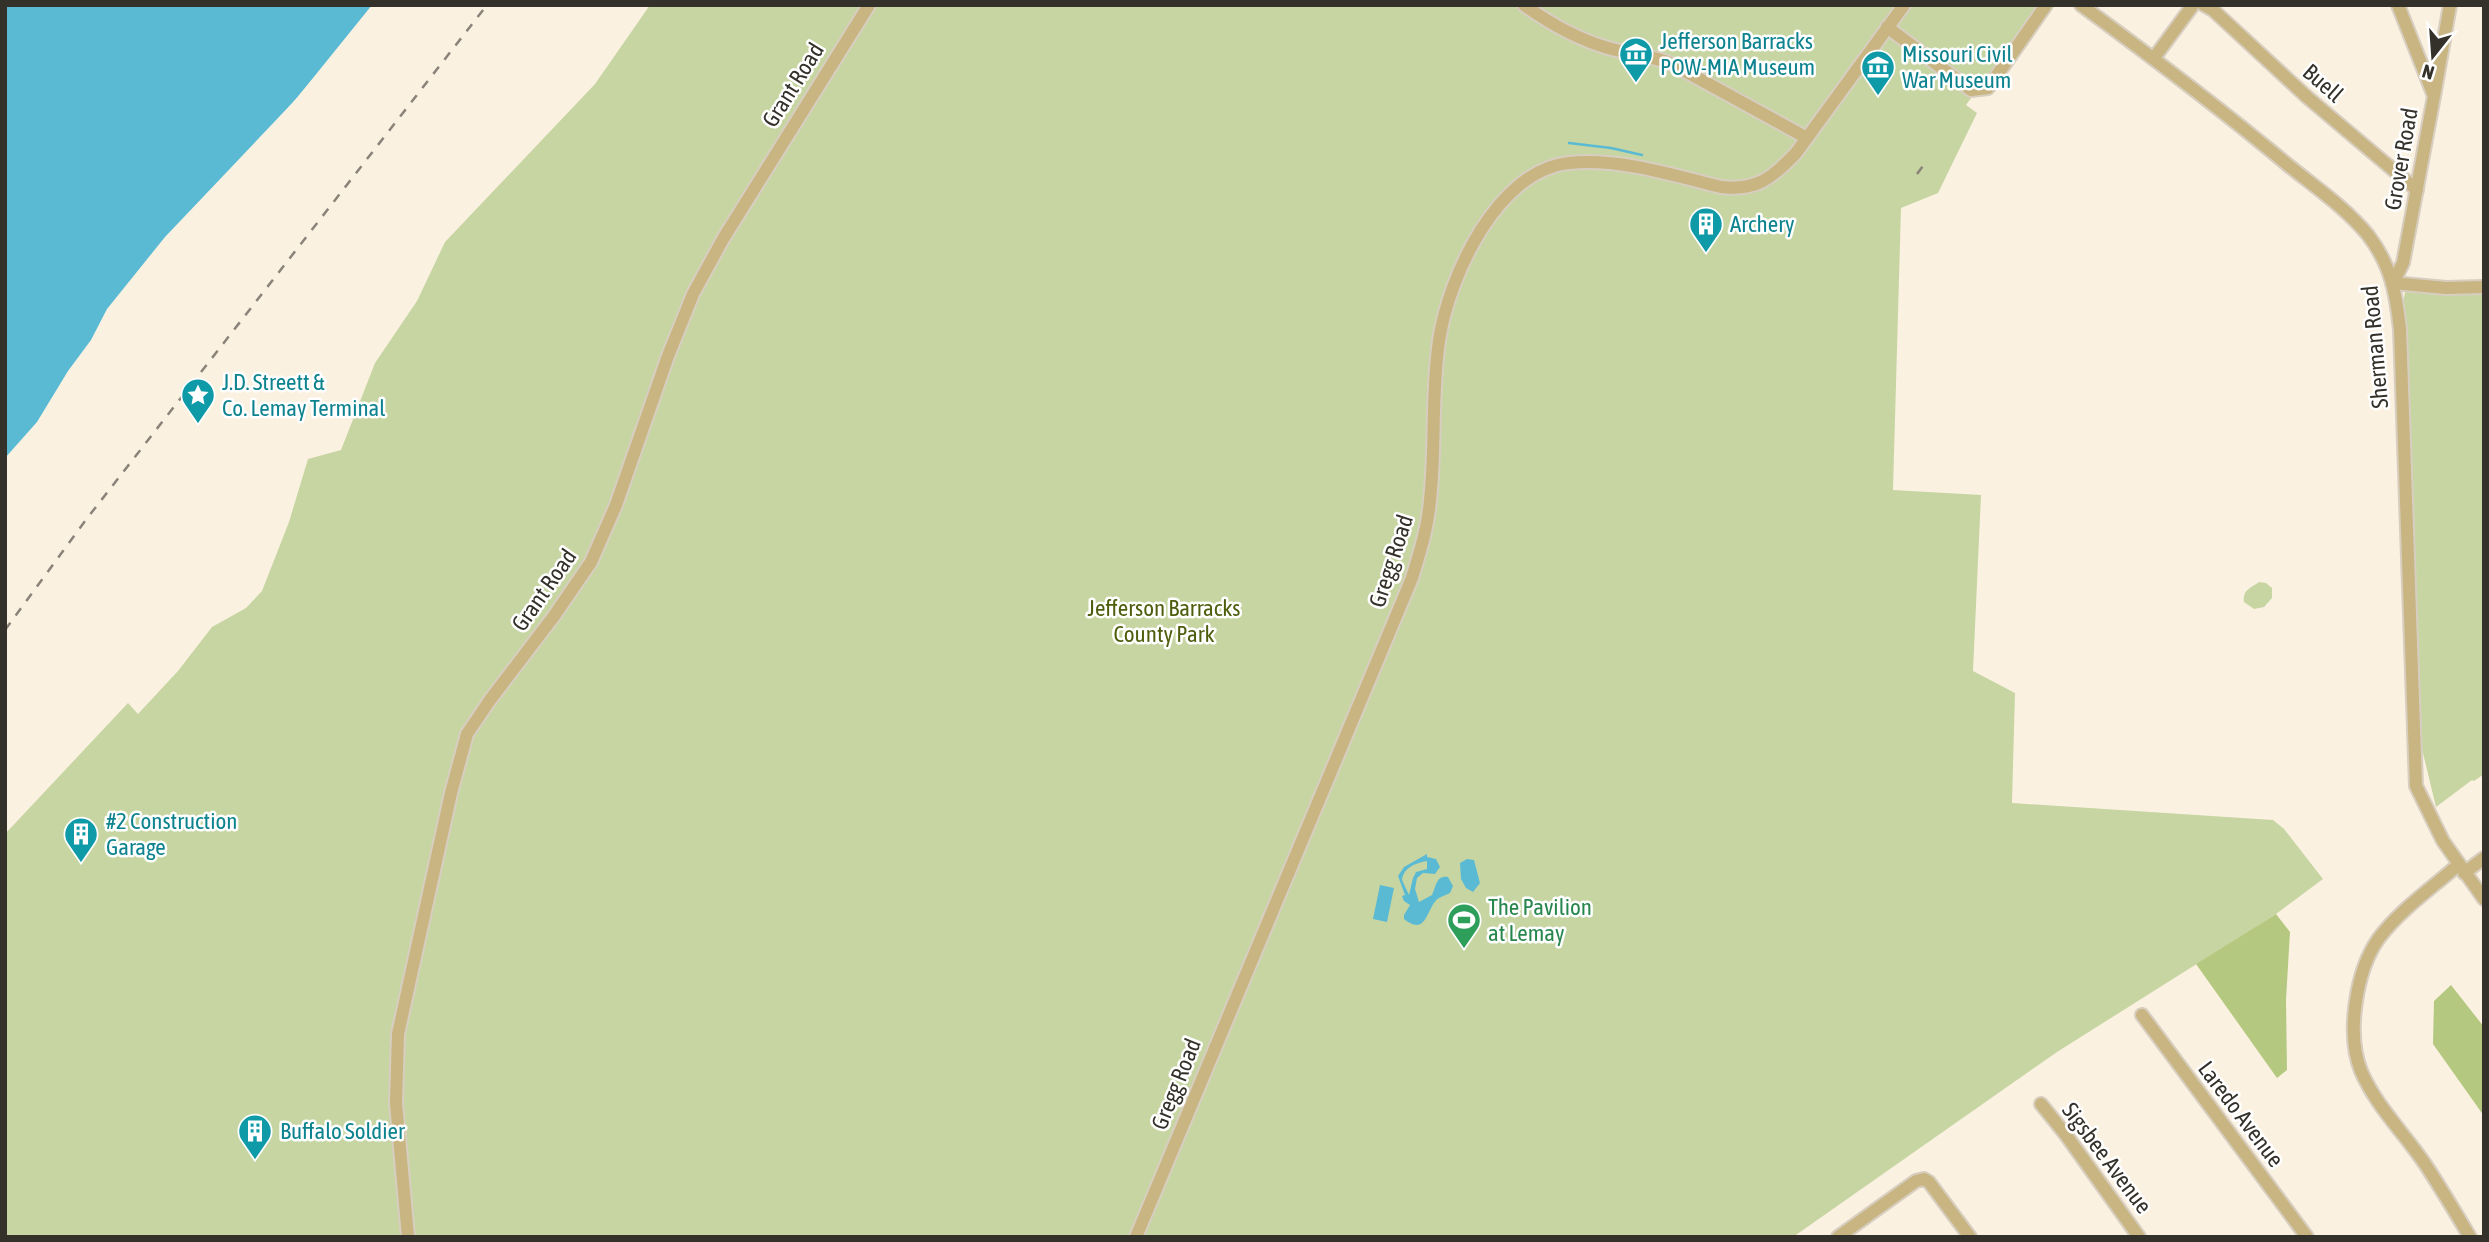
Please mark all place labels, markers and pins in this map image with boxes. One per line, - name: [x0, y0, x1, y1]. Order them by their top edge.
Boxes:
- place label: Jefferson Barracks POW-MIA Museum: [1660, 28, 1815, 80]
- museum icon: Jefferson Barracks POW-MIA Museum: [1617, 35, 1655, 84]
- place label: Missouri Civil War Museum: [1902, 41, 2013, 93]
- museum icon: Missouri Civil War Museum: [1859, 48, 1897, 97]
- building icon: Archery: [1687, 205, 1725, 254]
- place label: Archery: [1730, 211, 1794, 237]
- place label: J.D. Streett & Co. Lemay Terminal: [222, 369, 385, 421]
- place icon: J.D. Streett & Co. Lemay Terminal: [179, 376, 217, 425]
- place label: #2 Construction Garage: [106, 808, 237, 860]
- building icon: #2 Construction Garage: [62, 815, 100, 864]
- place label: The Pavilion at Lemay: [1488, 894, 1592, 946]
- sports icon: The Pavilion at Lemay: [1445, 901, 1483, 950]
- building icon: Buffalo Soldier: [236, 1112, 274, 1161]
- place label: Buffalo Soldier: [280, 1118, 406, 1144]

